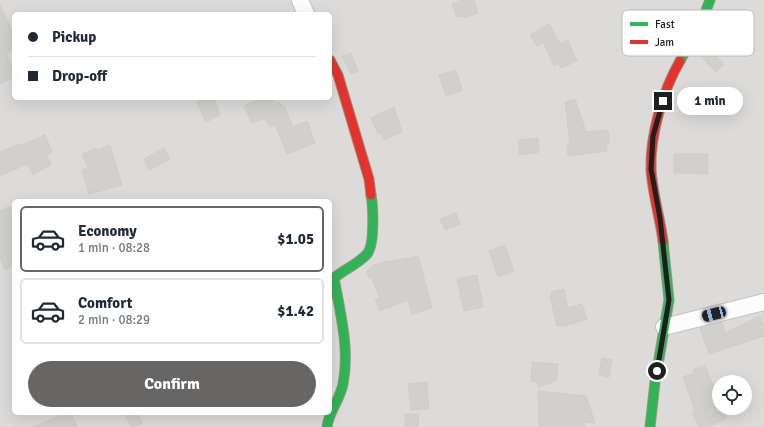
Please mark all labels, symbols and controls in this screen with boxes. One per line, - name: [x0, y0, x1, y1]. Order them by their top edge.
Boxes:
- legend: [622, 10, 754, 56]
- text: Fast: [655, 18, 675, 31]
- text: Pickup: [52, 28, 96, 46]
- text: Jam: [655, 36, 674, 49]
- text: Drop-off: [52, 67, 107, 85]
- callout: 1 min: [677, 87, 743, 115]
- route end: [654, 92, 672, 110]
- text: 1 min: [694, 93, 726, 109]
- icon: car: [30, 221, 66, 257]
- text: Economy: [78, 222, 137, 240]
- text: $1.05: [277, 230, 314, 248]
- text: 1 min · 08:28: [78, 240, 150, 256]
- icon: car: [30, 293, 66, 329]
- text: Comfort: [78, 294, 132, 312]
- text: $1.42: [277, 302, 314, 320]
- car: [701, 305, 727, 323]
- text: 2 min · 08:29: [78, 312, 150, 328]
- button: Confirm: [28, 361, 316, 407]
- route start: [648, 362, 666, 380]
- map controls: [712, 375, 752, 415]
- button: locate: [712, 375, 752, 415]

